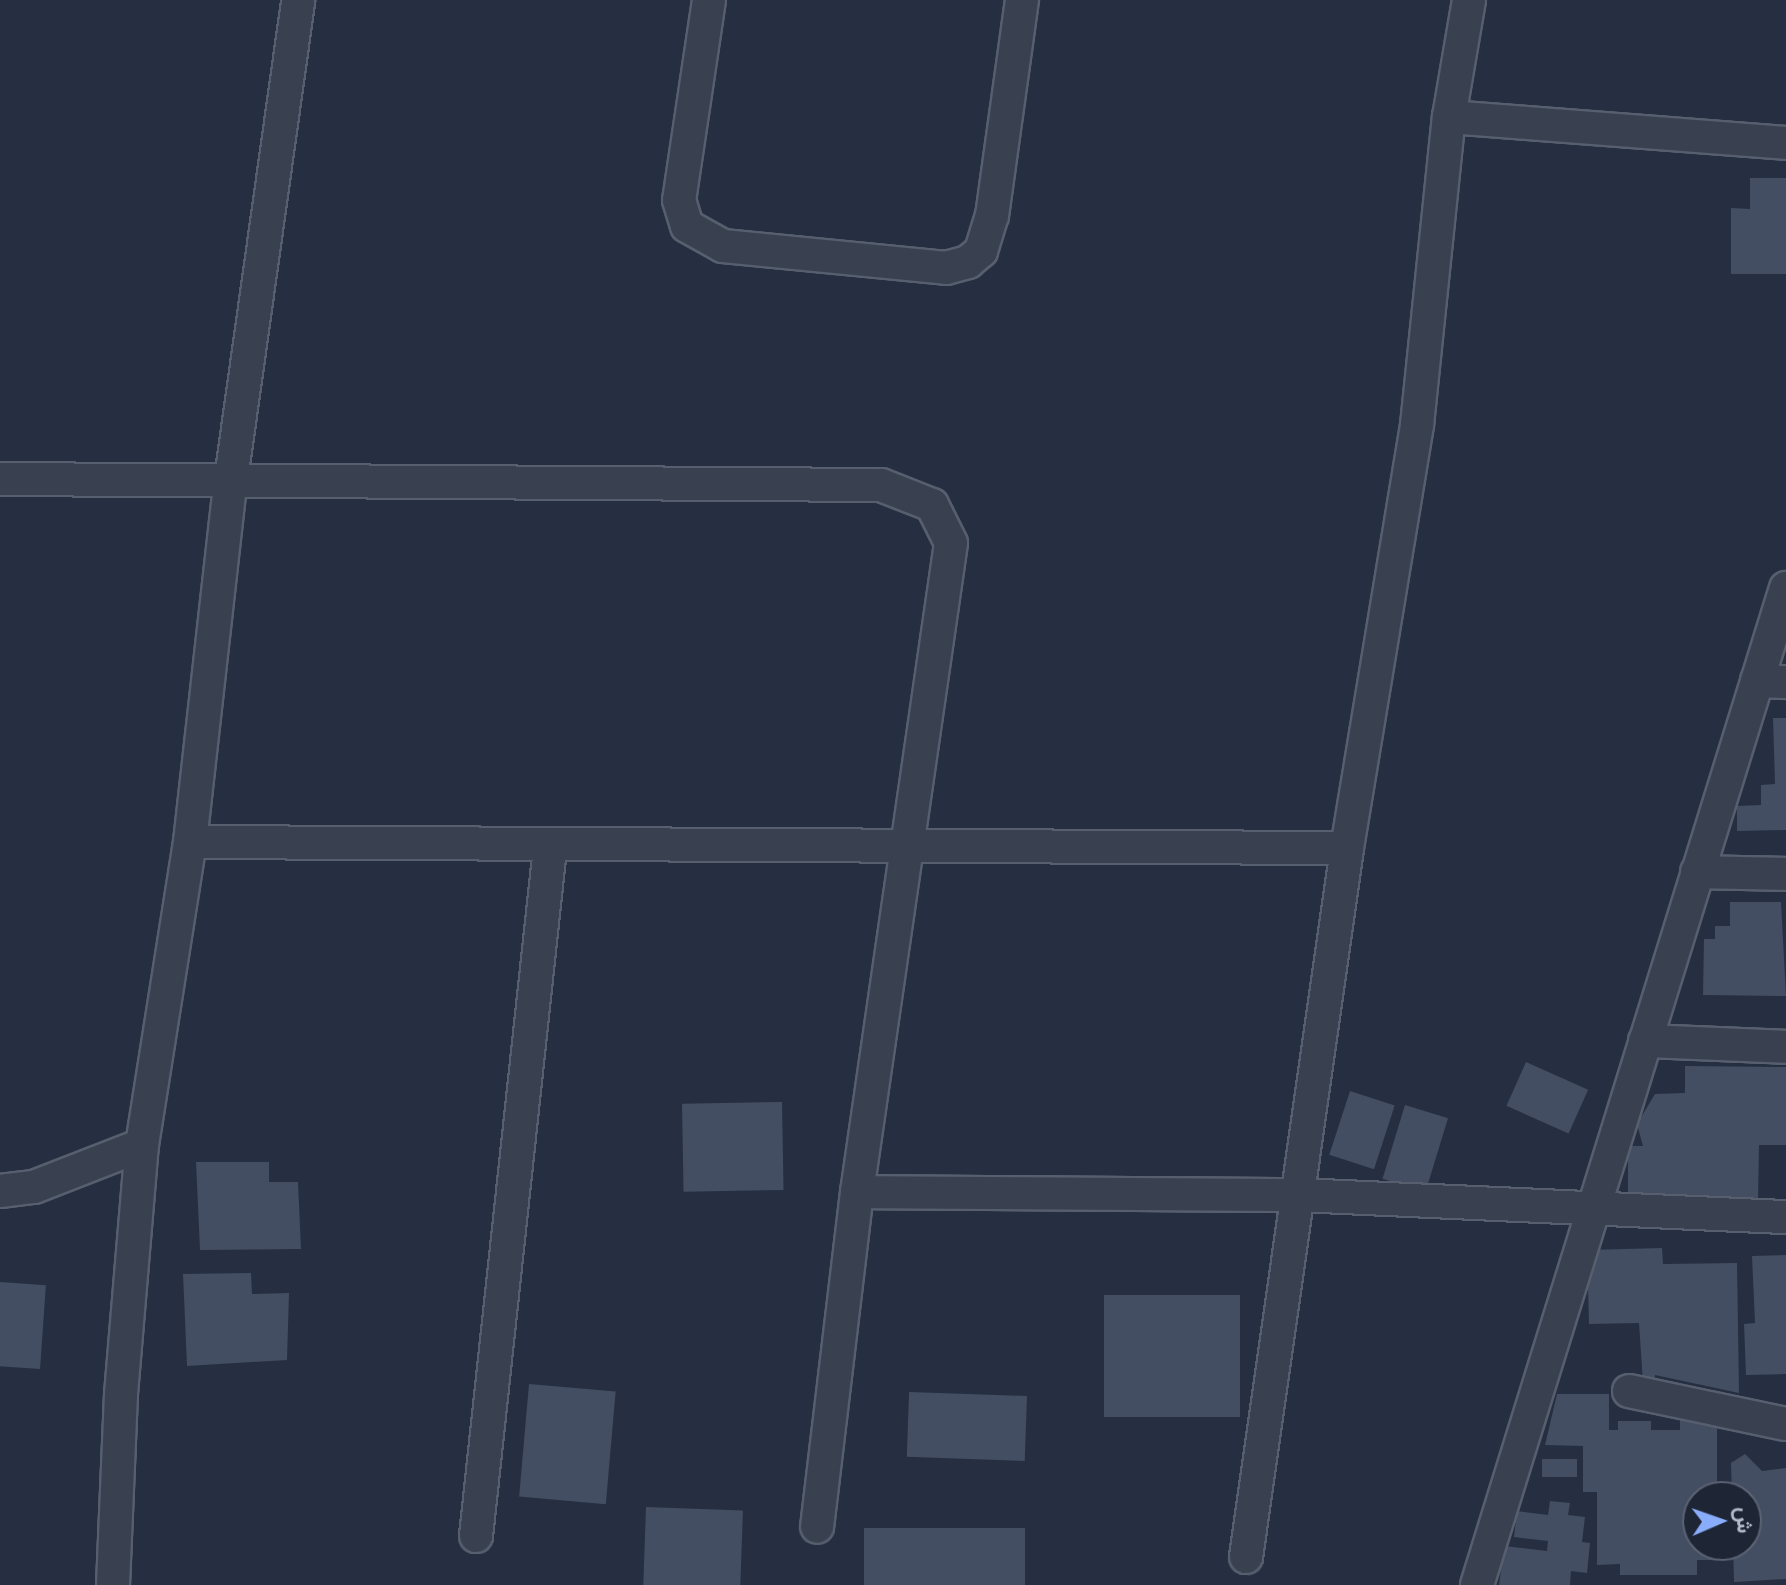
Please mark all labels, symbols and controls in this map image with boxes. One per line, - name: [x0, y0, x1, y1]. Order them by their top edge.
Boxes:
- north arrow: [1682, 1481, 1762, 1561]
- text: ش: [1733, 1507, 1755, 1534]

